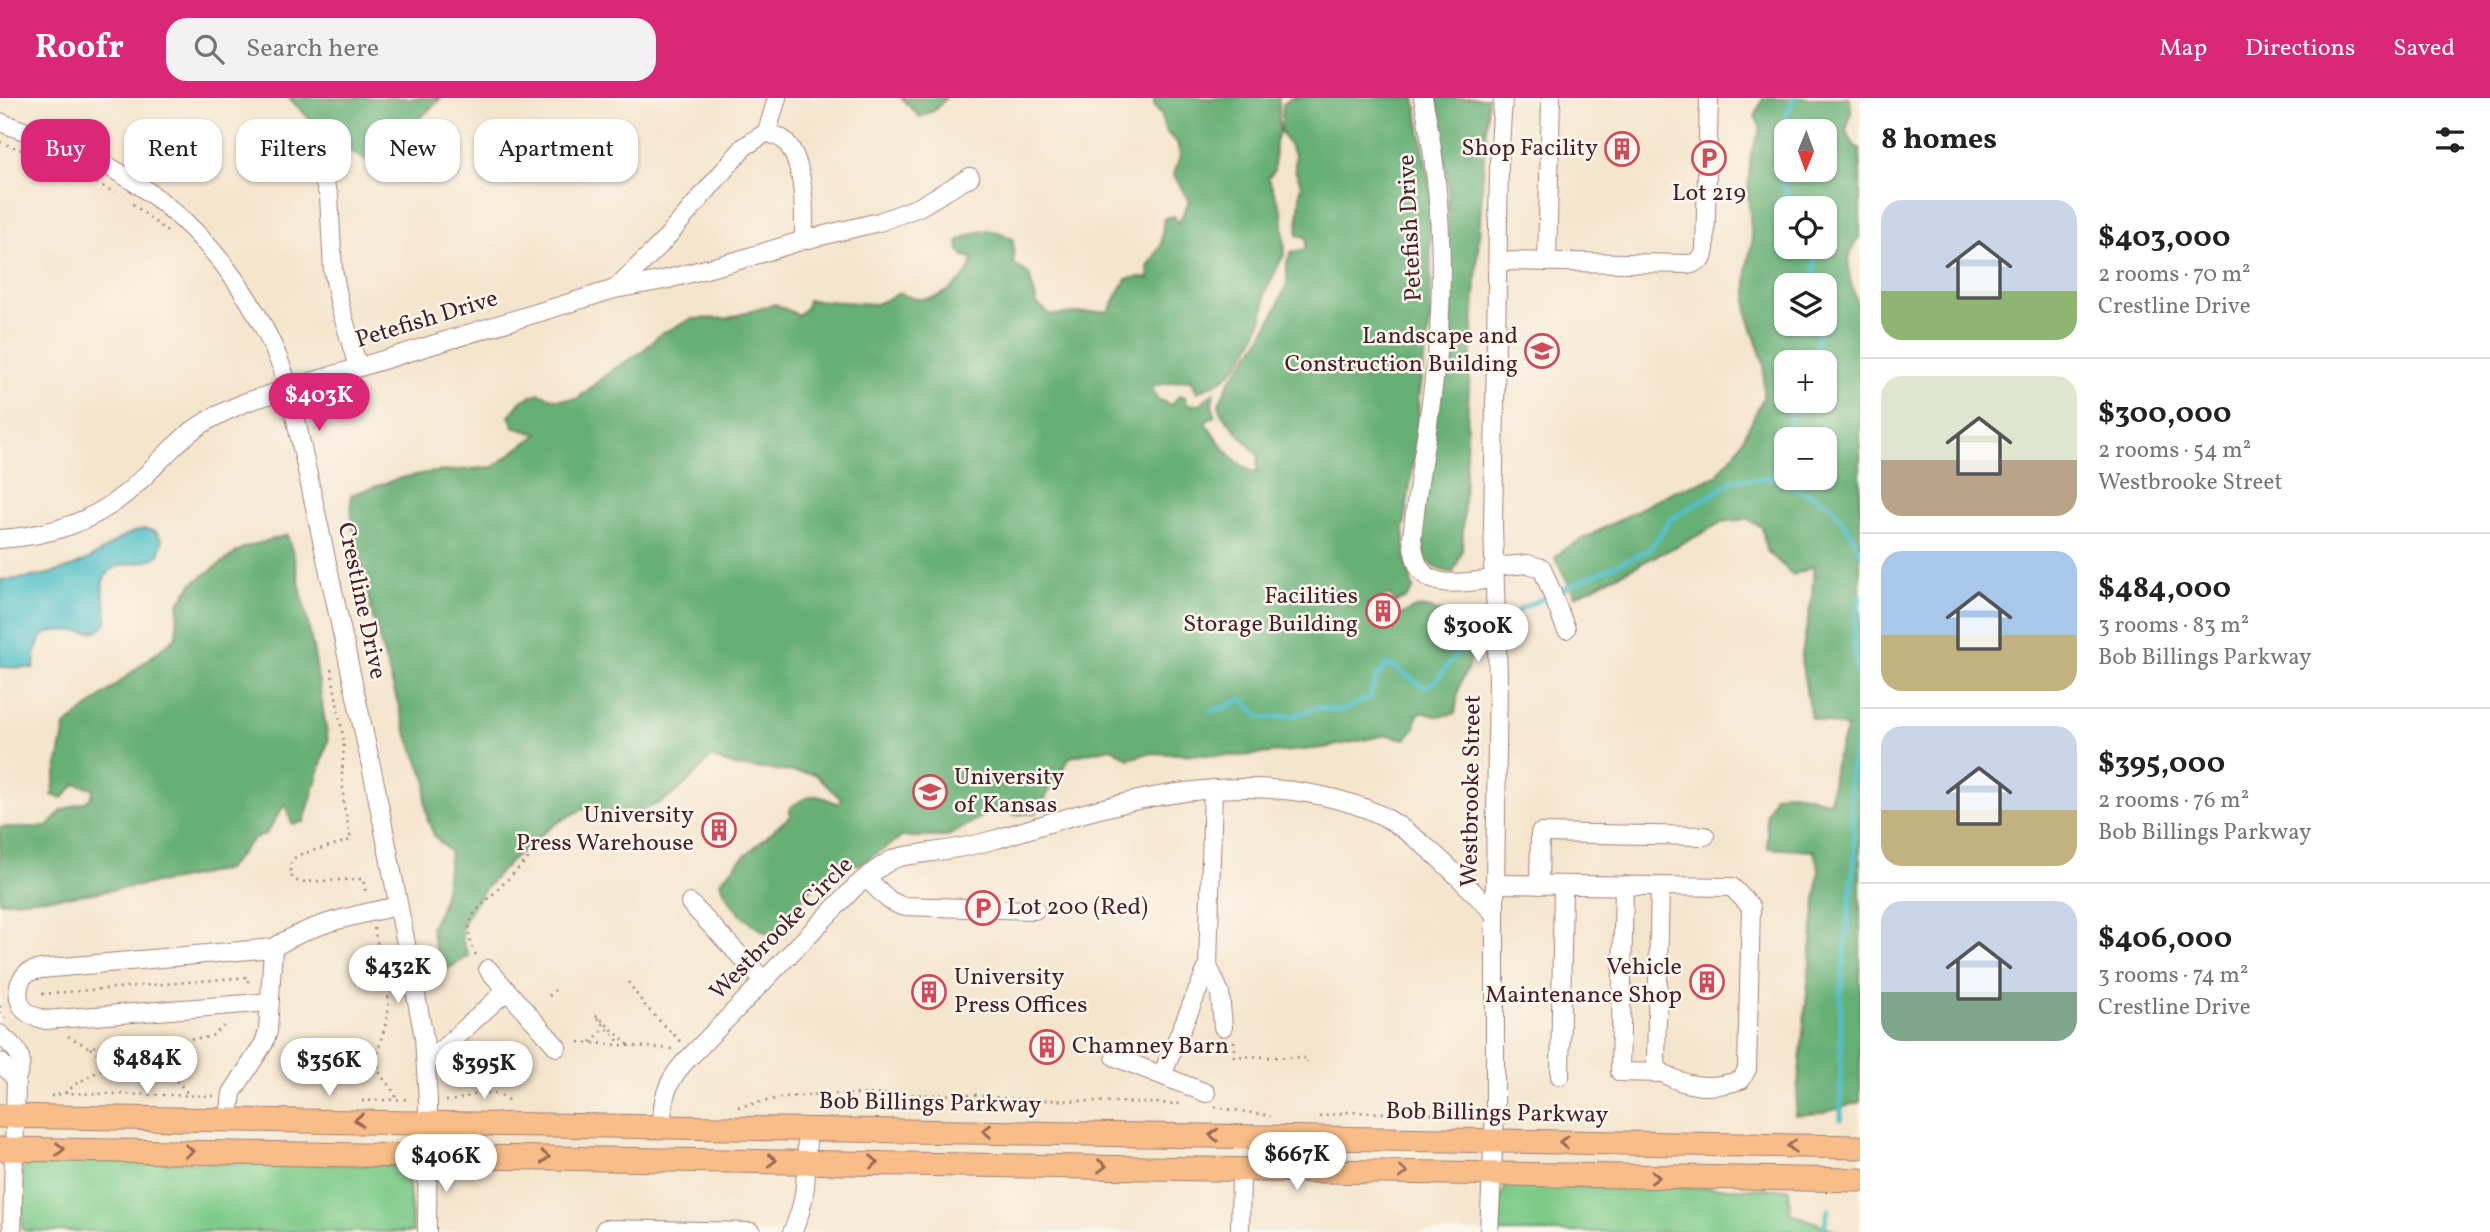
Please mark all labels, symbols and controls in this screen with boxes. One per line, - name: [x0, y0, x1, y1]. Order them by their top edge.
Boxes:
- search box: [166, 18, 656, 81]
- text: Roofr: [35, 26, 124, 72]
- icon: search: [190, 30, 228, 68]
- text: Search here: [246, 31, 379, 67]
- text: Map: [2159, 32, 2207, 66]
- text: Directions: [2245, 32, 2355, 66]
- text: Saved: [2393, 32, 2455, 66]
- chip: Buy: [21, 119, 110, 182]
- chip: Rent: [124, 119, 222, 182]
- chip: Filters: [236, 119, 351, 182]
- chip: New: [365, 119, 460, 182]
- chip: Apartment: [474, 119, 638, 182]
- north arrow: [1774, 119, 1838, 182]
- map controls: [1774, 119, 1837, 490]
- text: 8 homes: [1881, 119, 1997, 161]
- icon: filters: [2431, 121, 2469, 159]
- building icon: Shop Facility: [1603, 130, 1641, 168]
- place label: Shop Facility: [1461, 132, 1598, 166]
- parking icon: Lot 219: [1690, 139, 1728, 177]
- street label: Petefish Drive: [1390, 153, 1432, 303]
- place label: Lot 219: [1672, 177, 1746, 211]
- button: locate: [1774, 196, 1837, 259]
- text: $403,000: [2098, 217, 2230, 259]
- icon: home: [1937, 228, 2021, 312]
- text: 2 rooms · 70 m²: [2098, 259, 2251, 291]
- button: layers: [1774, 273, 1837, 336]
- street label: Petefish Drive: [352, 282, 502, 358]
- text: Crestline Drive: [2098, 291, 2251, 323]
- place label: Landscape and Construction Building: [1284, 320, 1518, 382]
- school or university icon: Landscape and Construction Building: [1523, 332, 1561, 370]
- button: +: [1774, 350, 1837, 413]
- pin: $403K: [270, 374, 368, 433]
- text: $403K: [285, 380, 353, 412]
- text: $300,000: [2098, 393, 2232, 435]
- icon: home: [1937, 404, 2021, 488]
- button: −: [1774, 427, 1837, 490]
- text: 2 rooms · 54 m²: [2098, 435, 2251, 467]
- text: Westbrooke Street: [2098, 467, 2282, 499]
- street label: Crestline Drive: [328, 520, 394, 682]
- text: $484,000: [2098, 568, 2231, 610]
- icon: home: [1937, 579, 2021, 663]
- place label: Facilities Storage Building: [1183, 580, 1358, 642]
- building icon: Facilities Storage Building: [1364, 592, 1402, 630]
- pin: $300K: [1429, 604, 1527, 664]
- text: 3 rooms · 83 m²: [2098, 610, 2249, 642]
- text: $300K: [1443, 611, 1513, 643]
- text: Bob Billings Parkway: [2098, 642, 2311, 674]
- street label: Westbrooke Street: [1453, 694, 1491, 888]
- text: $395,000: [2098, 743, 2225, 785]
- icon: home: [1937, 754, 2021, 838]
- place label: University of Kansas: [954, 761, 1065, 823]
- school or university icon: University of Kansas: [911, 773, 949, 811]
- text: 2 rooms · 76 m²: [2098, 785, 2249, 817]
- place label: University Press Warehouse: [516, 799, 694, 861]
- building icon: University Press Warehouse: [700, 811, 738, 849]
- text: Bob Billings Parkway: [2098, 817, 2311, 849]
- street label: Westbrooke Circle: [702, 849, 862, 1009]
- parking icon: Lot 200 (Red): [964, 889, 1002, 927]
- place label: Lot 200 (Red): [1007, 891, 1148, 925]
- text: $406,000: [2098, 918, 2232, 960]
- icon: home: [1937, 929, 2021, 1013]
- pin: $432K: [349, 946, 447, 1005]
- place label: Vehicle Maintenance Shop: [1485, 951, 1682, 1013]
- text: $432K: [365, 952, 431, 984]
- text: 3 rooms · 74 m²: [2098, 960, 2248, 992]
- place label: University Press Offices: [954, 961, 1087, 1023]
- building icon: Vehicle Maintenance Shop: [1688, 963, 1726, 1001]
- building icon: University Press Offices: [910, 973, 948, 1011]
- text: Crestline Drive: [2098, 992, 2251, 1024]
- building icon: Chamney Barn: [1028, 1028, 1066, 1066]
- place label: Chamney Barn: [1072, 1030, 1229, 1064]
- pin: $484K: [98, 1037, 196, 1096]
- pin: $356K: [280, 1038, 378, 1098]
- pin: $395K: [435, 1042, 533, 1101]
- text: $484K: [112, 1043, 182, 1075]
- text: $356K: [297, 1045, 361, 1077]
- text: $395K: [452, 1048, 516, 1080]
- street label: Bob Billings Parkway: [818, 1085, 1042, 1123]
- street label: Bob Billings Parkway: [1385, 1095, 1609, 1133]
- one-way arrow: [354, 1112, 364, 1128]
- one-way arrow: [981, 1123, 992, 1139]
- one-way arrow: [1209, 1127, 1220, 1142]
- pin: $667K: [1248, 1132, 1346, 1192]
- pin: $406K: [397, 1134, 495, 1194]
- one-way arrow: [1559, 1134, 1569, 1150]
- one-way arrow: [1786, 1138, 1797, 1153]
- text: $667K: [1264, 1139, 1330, 1171]
- text: $406K: [411, 1141, 481, 1173]
- one-way arrow: [55, 1142, 66, 1157]
- one-way arrow: [184, 1143, 195, 1159]
- one-way arrow: [540, 1149, 550, 1165]
- one-way arrow: [767, 1153, 778, 1168]
- one-way arrow: [870, 1154, 880, 1170]
- one-way arrow: [1097, 1159, 1108, 1174]
- one-way arrow: [1398, 1164, 1409, 1180]
- one-way arrow: [1650, 1169, 1661, 1184]

